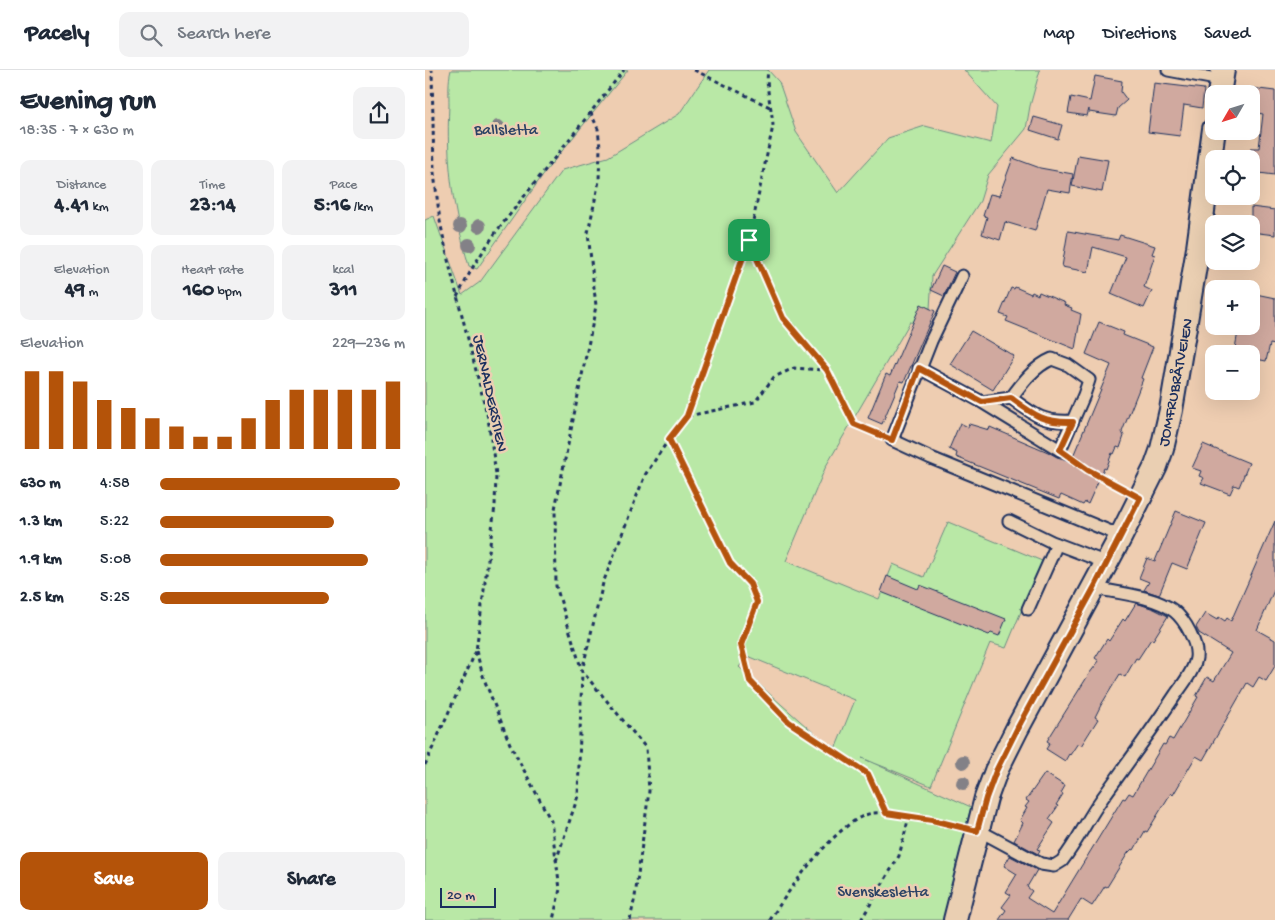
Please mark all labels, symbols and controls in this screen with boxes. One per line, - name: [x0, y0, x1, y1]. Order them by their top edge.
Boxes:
- search box: [119, 12, 469, 57]
- text: Pacely: [25, 20, 89, 49]
- icon: search: [137, 21, 165, 49]
- text: Search here: [177, 23, 271, 46]
- text: Map: [1043, 24, 1075, 45]
- text: Directions: [1103, 24, 1176, 45]
- text: Saved: [1204, 24, 1250, 45]
- north arrow: [1205, 85, 1260, 140]
- map controls: [1205, 85, 1260, 400]
- text: Evening run: [20, 86, 156, 119]
- button: share: [353, 87, 405, 139]
- text: 18:35 · 7 × 630 m: [20, 122, 134, 141]
- park label: Ballsletta: [473, 122, 539, 141]
- button: locate: [1205, 150, 1260, 205]
- text: Distance: [57, 177, 106, 194]
- text: Time: [200, 177, 225, 194]
- text: Pace: [330, 177, 357, 194]
- text: 4.41: [54, 194, 89, 219]
- text: 23:14: [189, 194, 236, 219]
- text: 5:16: [314, 194, 350, 219]
- text: km: [89, 199, 109, 216]
- text: /km: [350, 199, 373, 216]
- button: layers: [1205, 215, 1260, 270]
- pin: [728, 219, 770, 261]
- icon: arrive: [735, 226, 763, 254]
- text: Elevation: [54, 262, 109, 279]
- text: Heart rate: [181, 262, 244, 279]
- text: kcal: [333, 262, 354, 279]
- text: 49: [65, 279, 85, 304]
- text: 160: [183, 279, 214, 304]
- text: 311: [330, 279, 357, 304]
- button: +: [1205, 280, 1260, 335]
- text: m: [85, 284, 98, 301]
- text: bpm: [214, 284, 242, 301]
- street label: JOMFRUBRÅTVEIEN: [1155, 317, 1199, 448]
- street label: JERNALDERSTIEN: [467, 333, 510, 454]
- text: Elevation: [20, 335, 84, 354]
- text: 229–236 m: [332, 335, 405, 354]
- button: −: [1205, 345, 1260, 400]
- text: 630 m: [20, 475, 61, 494]
- text: 4:58: [100, 475, 130, 494]
- text: 1.3 km: [20, 513, 62, 532]
- text: 5:22: [100, 513, 129, 532]
- text: 1.9 km: [20, 551, 62, 570]
- text: 5:08: [100, 551, 131, 570]
- text: 2.5 km: [20, 589, 64, 608]
- text: 5:25: [100, 589, 130, 608]
- button: Save: [20, 852, 208, 910]
- button: Share: [218, 852, 405, 910]
- park label: Svenskesletta: [837, 884, 930, 903]
- scale bar: [440, 885, 496, 908]
- text: 20 m: [447, 888, 475, 905]

